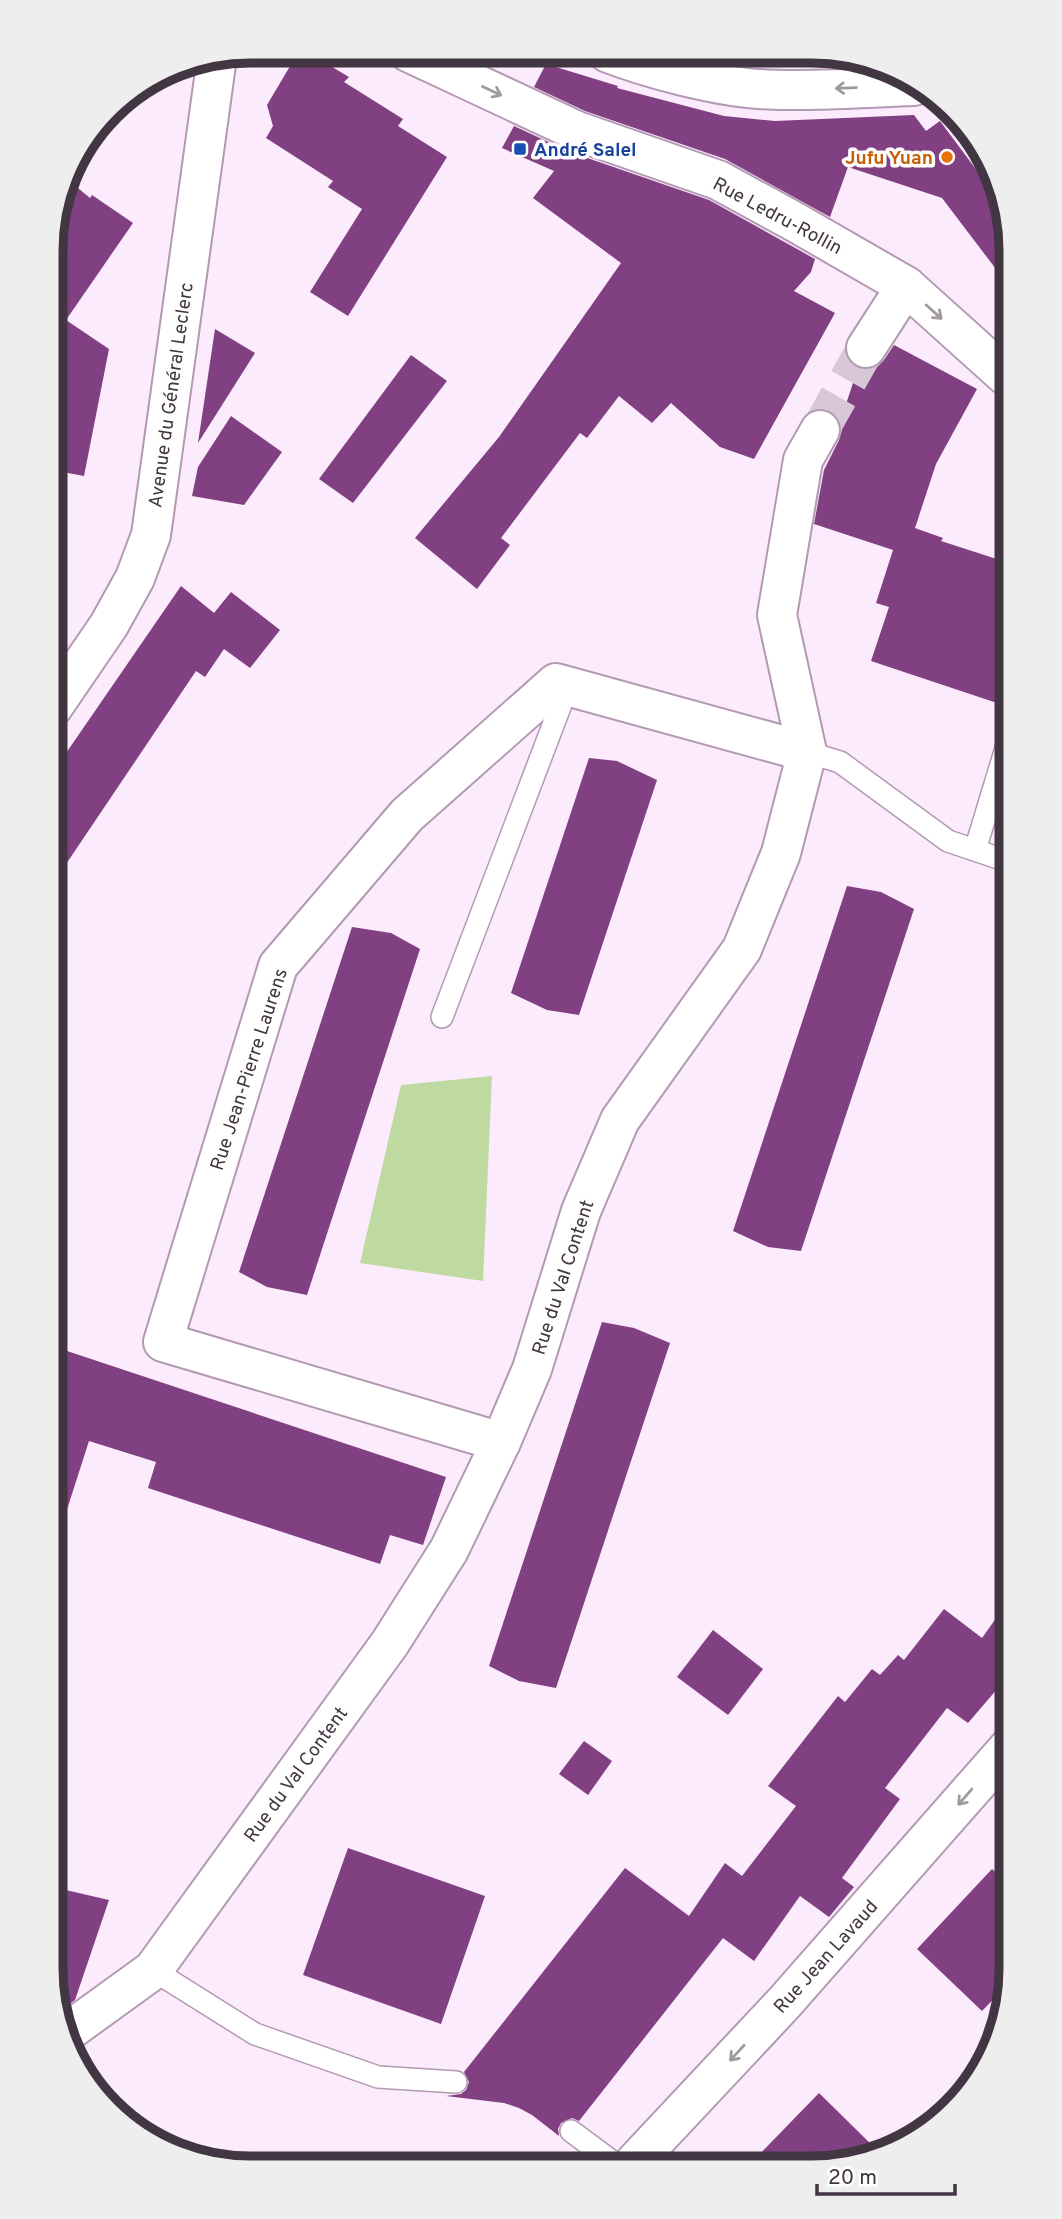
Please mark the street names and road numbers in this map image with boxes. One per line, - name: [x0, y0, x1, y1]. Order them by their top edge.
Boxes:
- street label: Rue Ledru-Rollin: [708, 173, 846, 261]
- street label: Avenue du Général Leclerc: [144, 281, 200, 509]
- street label: Rue Jean-Pierre Laurens: [206, 966, 294, 1174]
- street label: Rue du Val Content: [528, 1197, 600, 1358]
- street label: Rue du Val Content: [239, 1703, 354, 1848]
- street label: Rue Jean Lavaud: [769, 1896, 884, 2019]

